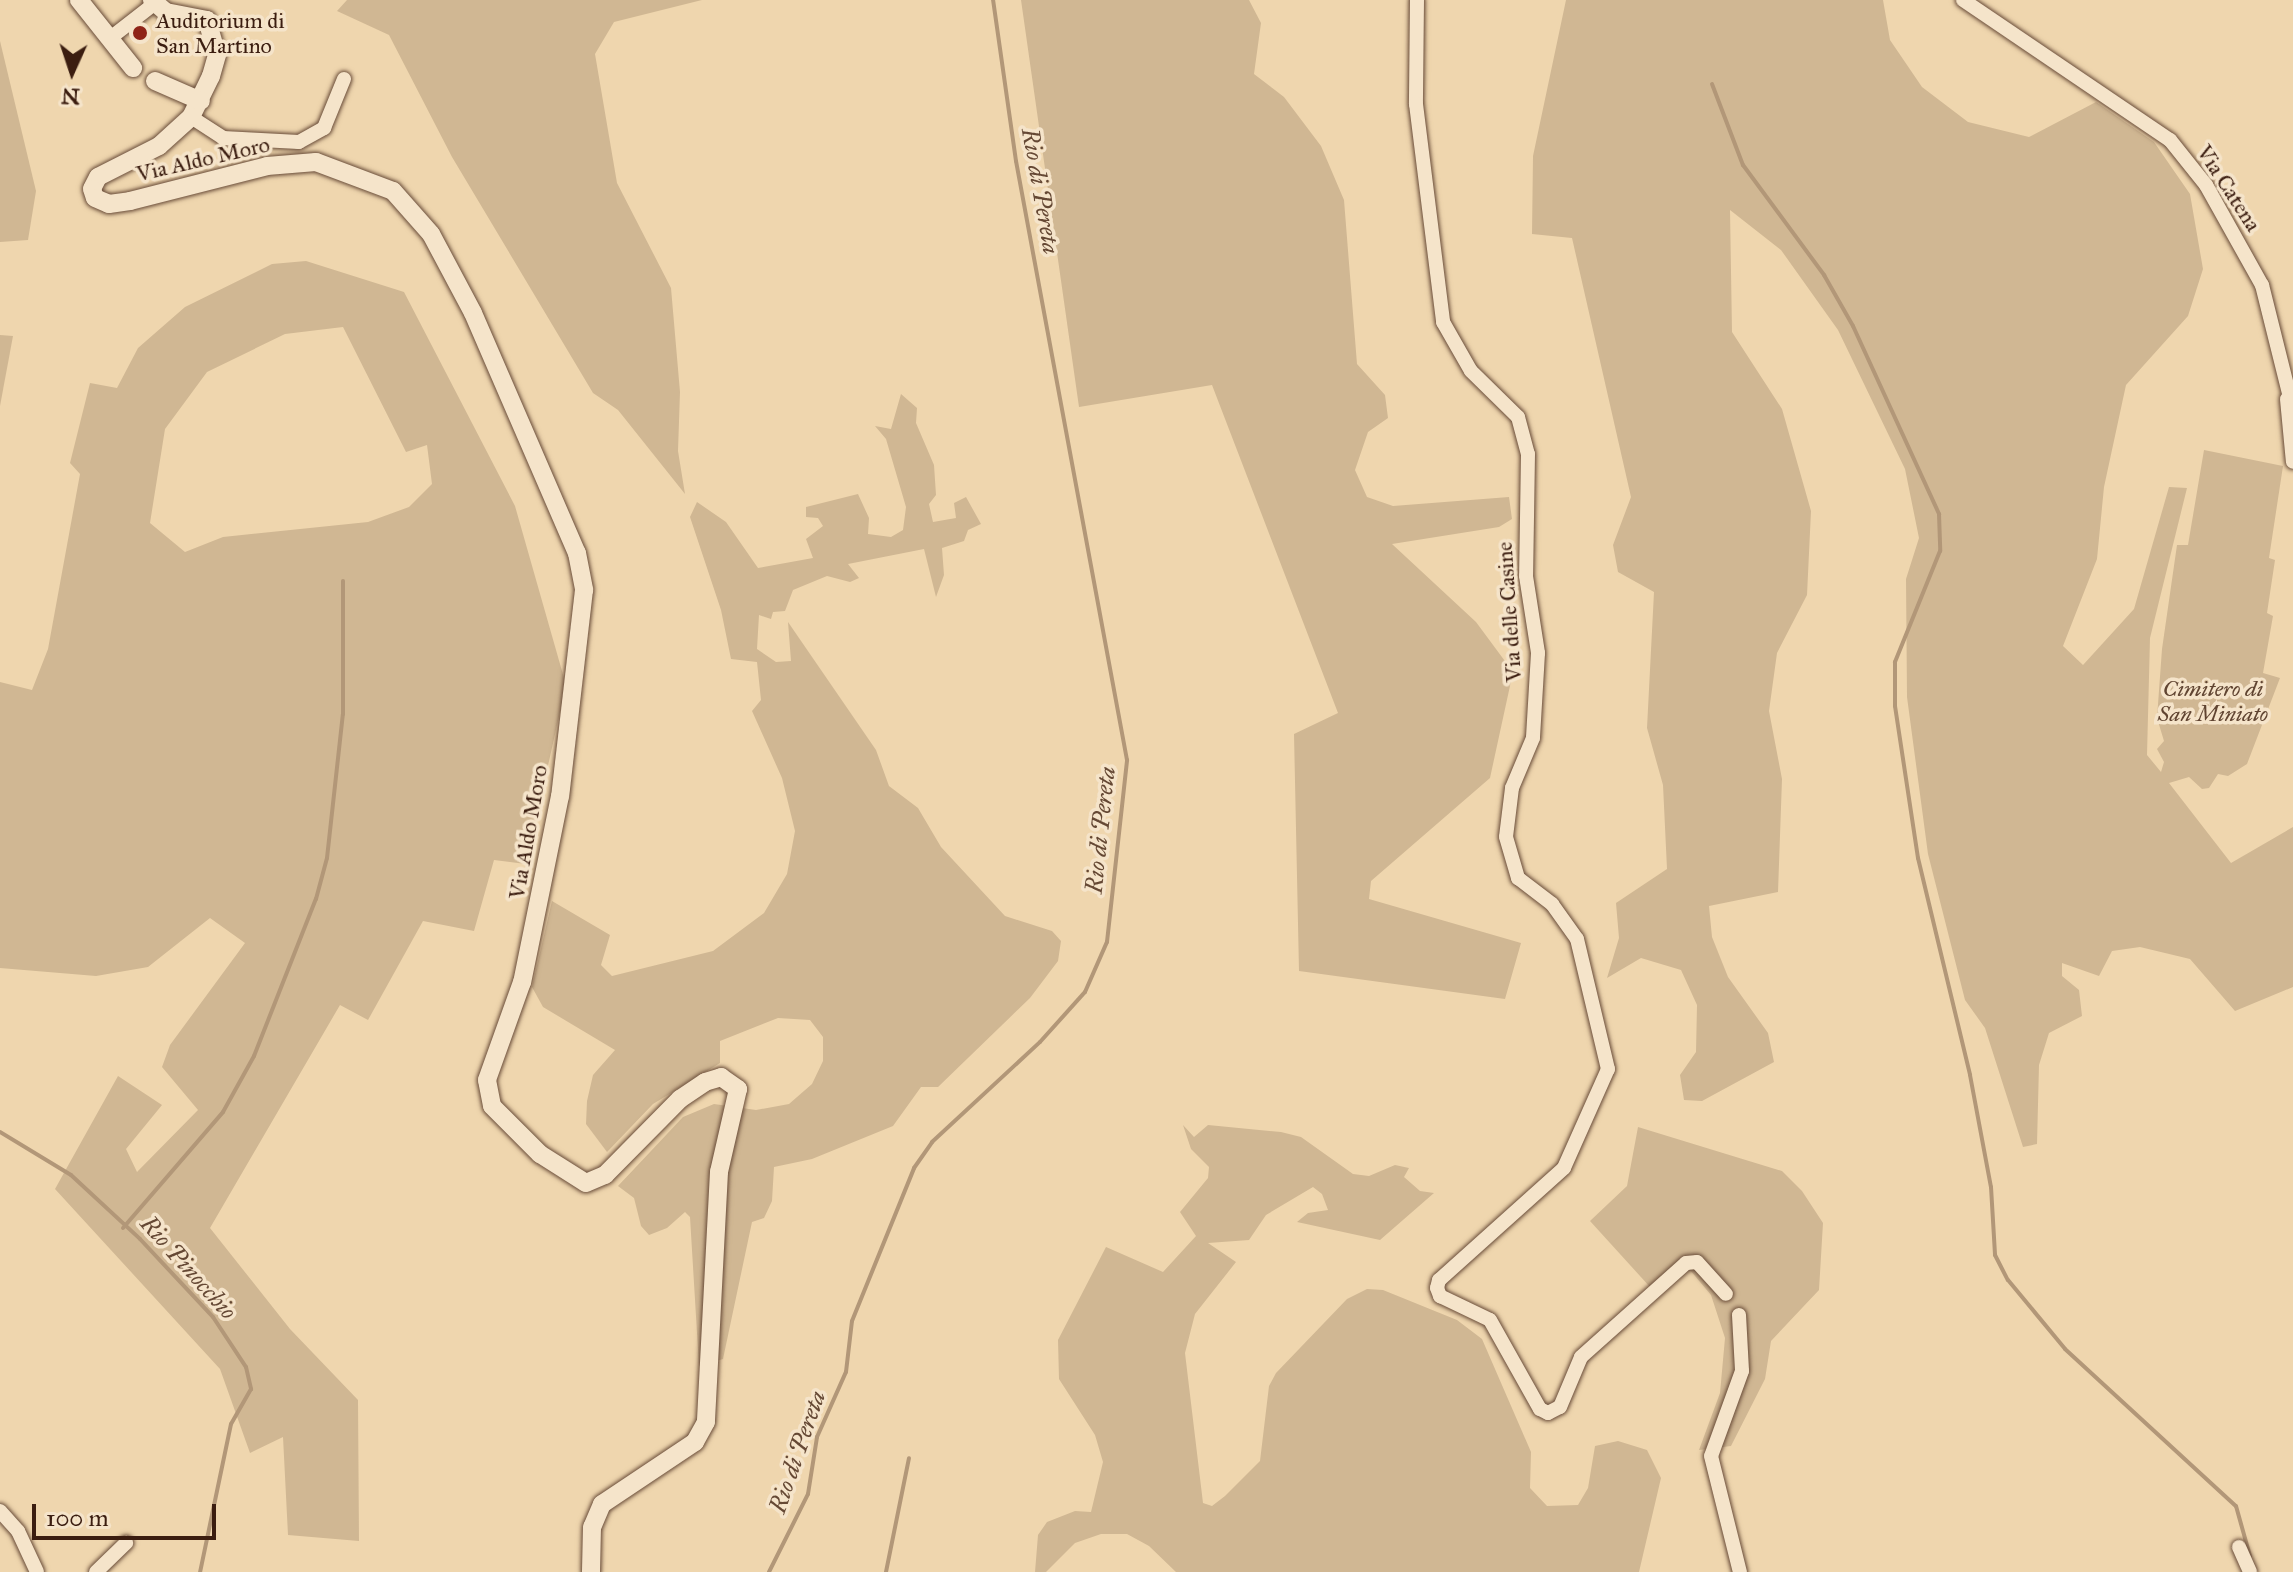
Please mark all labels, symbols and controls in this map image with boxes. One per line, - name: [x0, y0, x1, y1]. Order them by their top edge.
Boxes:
- place label: Auditorium di San Martino: [156, 7, 284, 58]
- marker: Auditorium di San Martino: [131, 24, 149, 42]
- north arrow: [32, 32, 112, 112]
- text: N: [61, 82, 81, 110]
- water label: Rio di Pereta: [1015, 126, 1065, 256]
- street label: Via Aldo Moro: [134, 131, 272, 187]
- street label: Via Catena: [2191, 140, 2267, 236]
- street label: Via delle Casine: [1491, 541, 1527, 683]
- park label: Cimitero di San Miniato: [2158, 675, 2268, 726]
- street label: Via Aldo Moro: [503, 763, 553, 901]
- water label: Rio di Pereta: [1080, 765, 1122, 895]
- water label: Rio Pinocchio: [134, 1210, 242, 1326]
- water label: Rio di Pereta: [764, 1387, 832, 1517]
- scale bar: [36, 1488, 220, 1538]
- text: 100 m: [46, 1503, 109, 1533]

